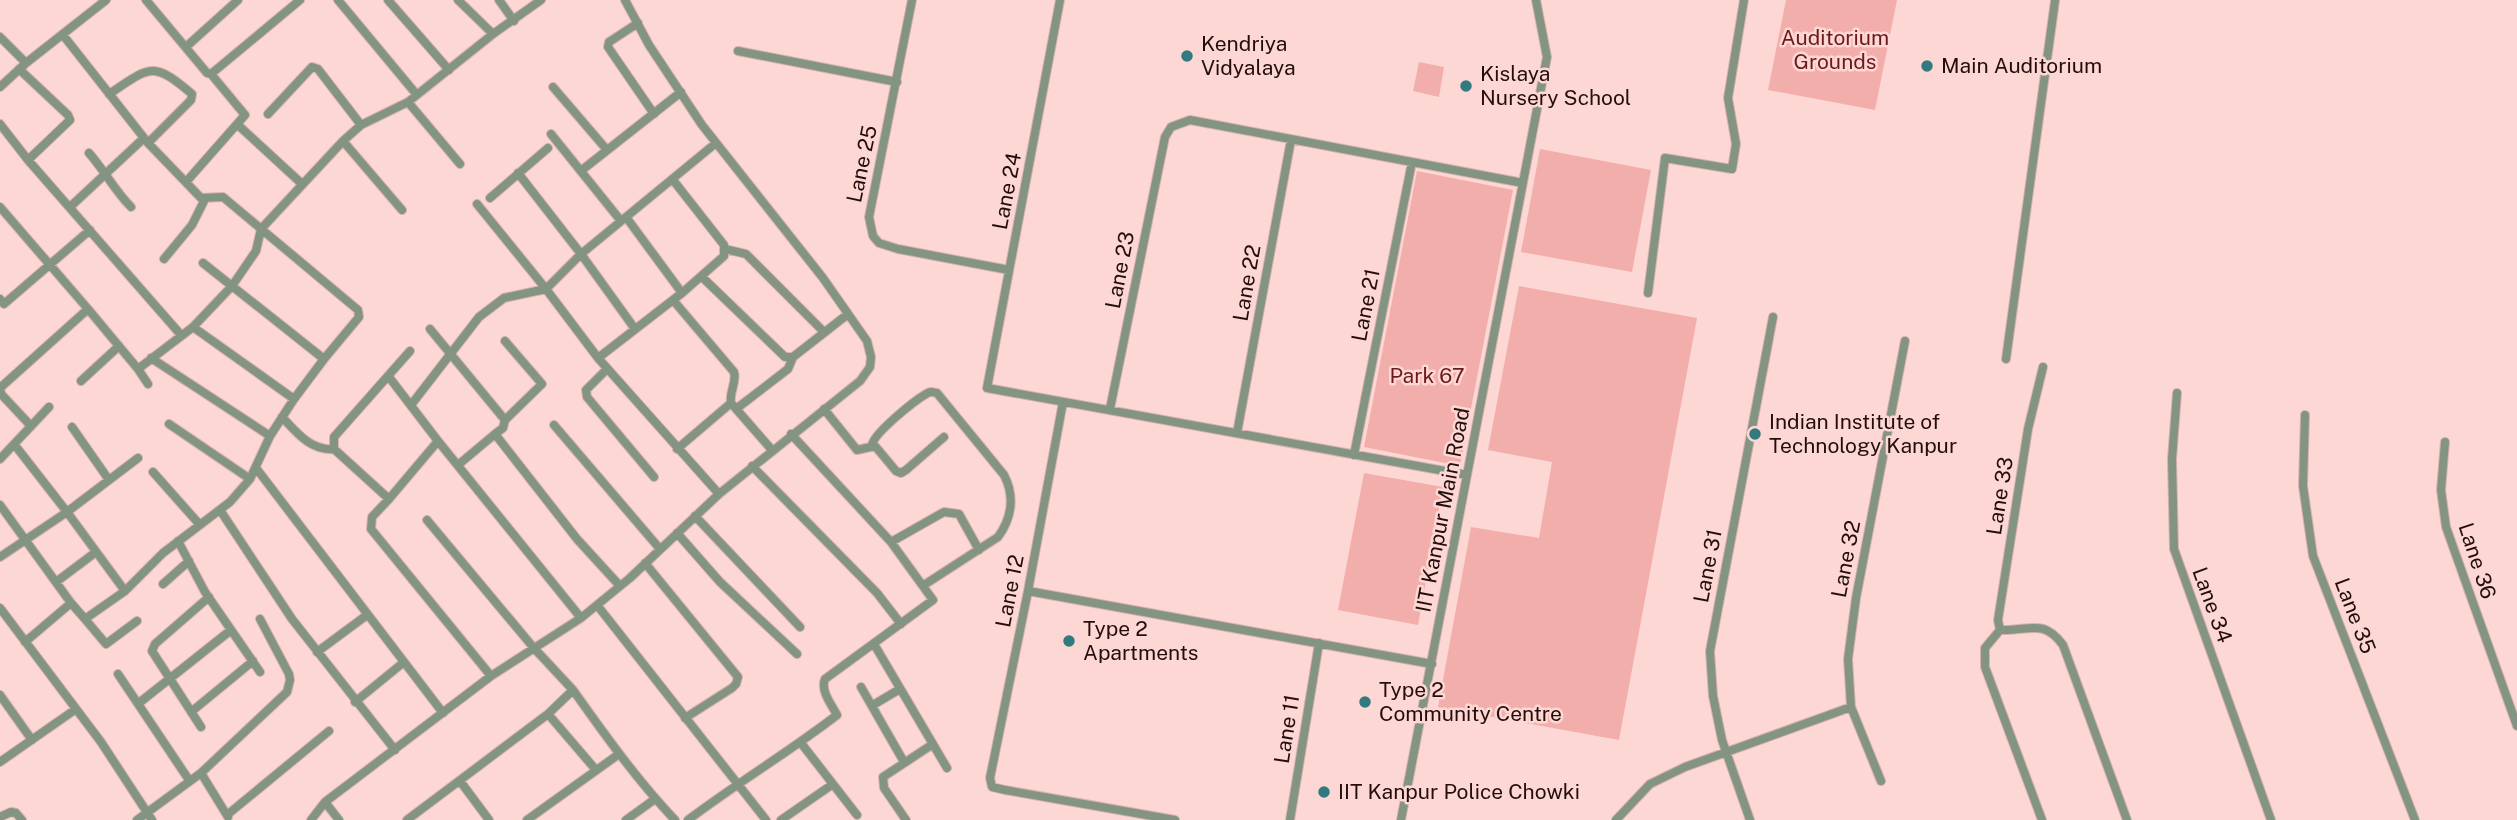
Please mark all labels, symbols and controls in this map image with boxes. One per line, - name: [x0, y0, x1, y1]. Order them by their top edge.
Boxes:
- park label: Auditorium Grounds: [1781, 25, 1889, 74]
- place label: Kendriya Vidyalaya: [1201, 31, 1296, 80]
- marker: Kendriya Vidyalaya: [1179, 48, 1195, 64]
- place label: Main Auditorium: [1941, 53, 2102, 78]
- marker: Main Auditorium: [1919, 58, 1935, 74]
- place label: Kislaya Nursery School: [1480, 61, 1631, 110]
- marker: Kislaya Nursery School: [1458, 78, 1474, 94]
- street label: Lane 25: [841, 123, 882, 205]
- street label: Lane 24: [987, 150, 1026, 232]
- street label: Lane 23: [1100, 229, 1139, 311]
- street label: Lane 22: [1227, 243, 1266, 323]
- street label: Lane 21: [1346, 266, 1385, 343]
- park label: Park 67: [1389, 363, 1465, 388]
- street label: IIT Kanpur Main Road: [1410, 405, 1475, 614]
- place label: Indian Institute of Technology Kanpur: [1769, 409, 1957, 458]
- marker: Indian Institute of Technology Kanpur: [1747, 426, 1763, 442]
- street label: Lane 33: [1981, 455, 2018, 537]
- street label: Lane 32: [1826, 518, 1865, 600]
- street label: Lane 36: [2453, 520, 2501, 602]
- street label: Lane 31: [1688, 527, 1727, 605]
- street label: Lane 12: [990, 552, 1029, 629]
- street label: Lane 34: [2187, 564, 2238, 646]
- street label: Lane 35: [2330, 574, 2381, 657]
- place label: Type 2 Apartments: [1083, 616, 1198, 665]
- marker: Type 2 Apartments: [1061, 633, 1077, 649]
- place label: Type 2 Community Centre: [1379, 677, 1562, 726]
- street label: Lane 11: [1269, 693, 1304, 765]
- marker: Type 2 Community Centre: [1357, 694, 1373, 710]
- place label: IIT Kanpur Police Chowki: [1338, 779, 1580, 804]
- marker: IIT Kanpur Police Chowki: [1316, 784, 1332, 800]

